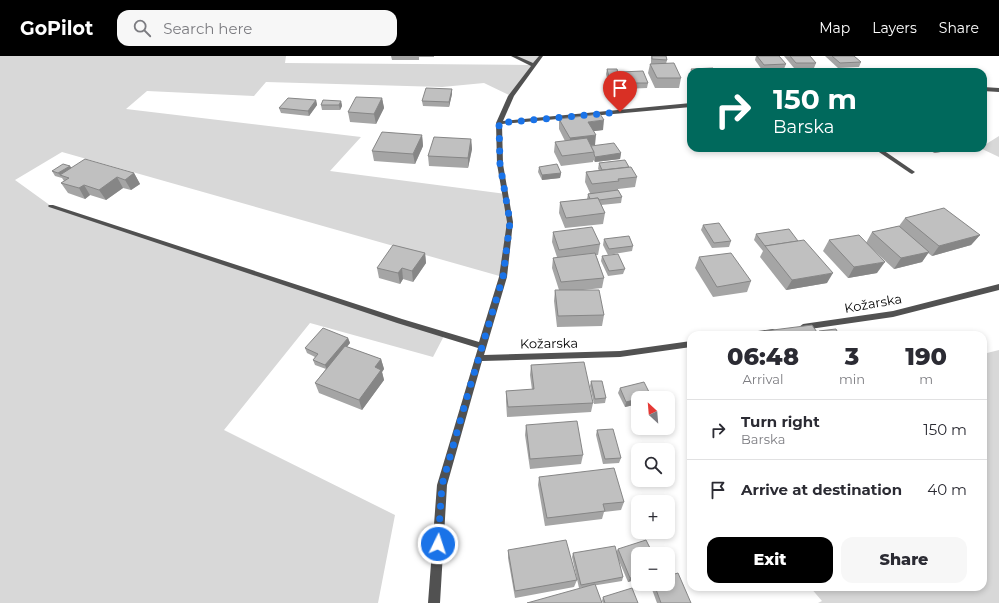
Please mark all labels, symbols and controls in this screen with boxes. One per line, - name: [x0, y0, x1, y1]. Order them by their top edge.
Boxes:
- search box: [117, 10, 397, 46]
- text: GoPilot: [20, 17, 93, 40]
- icon: search: [131, 17, 153, 39]
- text: Search here: [163, 19, 252, 38]
- text: Map: [819, 19, 850, 37]
- text: Layers: [872, 19, 917, 37]
- text: Share: [939, 19, 979, 37]
- pin: [603, 71, 637, 112]
- icon: arrive: [609, 77, 631, 99]
- text: 150 m: [773, 82, 857, 116]
- icon: right: [707, 84, 759, 136]
- text: Barska: [773, 116, 834, 138]
- street label: Kožarska: [843, 290, 903, 316]
- street label: Kožarska: [520, 334, 578, 352]
- text: 06:48: [727, 342, 799, 371]
- text: 3: [845, 342, 859, 371]
- text: 190: [905, 342, 947, 371]
- text: Arrival: [743, 371, 784, 387]
- text: min: [839, 371, 865, 387]
- text: m: [919, 371, 933, 387]
- north arrow: [631, 391, 675, 435]
- map controls: [631, 391, 675, 591]
- text: Turn right: [741, 412, 820, 431]
- icon: right: [707, 419, 729, 441]
- text: 150 m: [923, 420, 967, 439]
- text: Barska: [741, 431, 785, 447]
- button: search: [631, 443, 675, 487]
- icon: arrive: [707, 479, 729, 501]
- text: Arrive at destination: [741, 480, 902, 499]
- text: 40 m: [927, 480, 967, 499]
- button: +: [631, 495, 675, 539]
- position arrow: [417, 523, 459, 565]
- button: Exit: [707, 537, 833, 583]
- button: Share: [841, 537, 967, 583]
- button: −: [631, 547, 675, 591]

